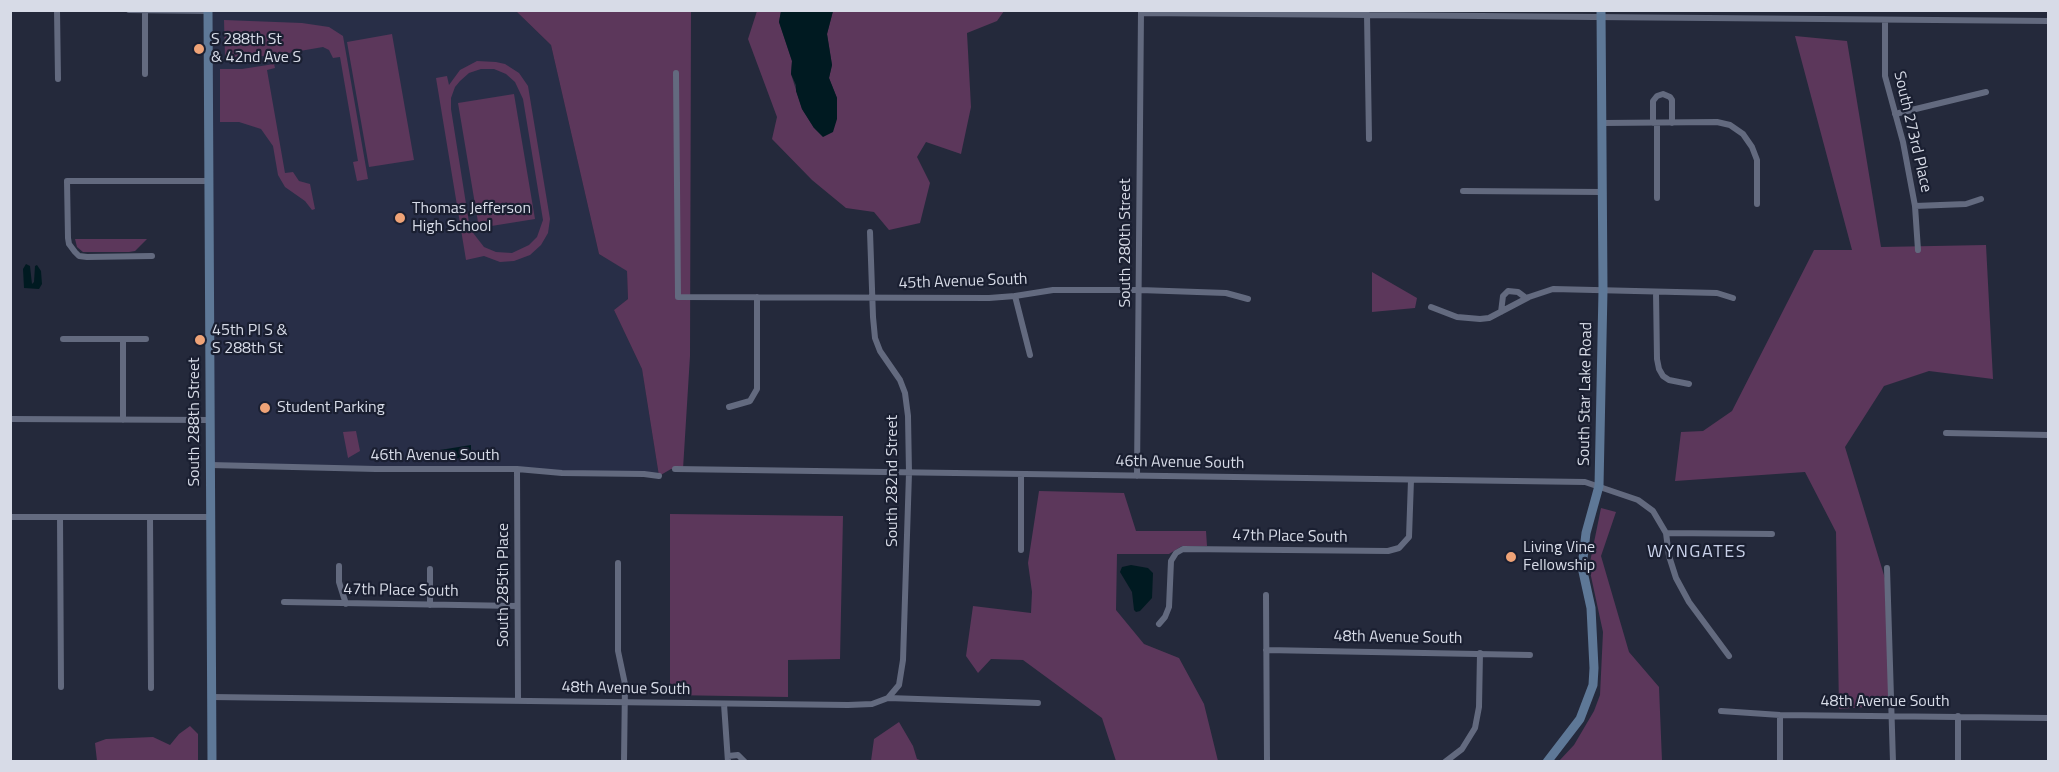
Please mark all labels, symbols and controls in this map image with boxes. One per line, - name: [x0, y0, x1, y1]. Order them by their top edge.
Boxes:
- place label: S 288th St & 42nd Ave S: [211, 30, 301, 68]
- marker: S 288th St & 42nd Ave S: [192, 42, 206, 56]
- street label: South 273rd Place: [1889, 70, 1935, 194]
- street label: South 280th Street: [1116, 178, 1136, 308]
- place label: Thomas Jefferson High School: [412, 199, 531, 237]
- marker: Thomas Jefferson High School: [393, 211, 407, 225]
- street label: 45th Avenue South: [898, 270, 1028, 294]
- place label: 45th Pl S & S 288th St: [212, 321, 288, 359]
- street label: South Star Lake Road: [1575, 322, 1597, 466]
- marker: 45th Pl S & S 288th St: [193, 333, 207, 347]
- street label: South 288th Street: [185, 357, 205, 487]
- place label: Student Parking: [277, 398, 385, 418]
- marker: Student Parking: [258, 401, 272, 415]
- street label: South 282nd Street: [883, 415, 903, 547]
- street label: 46th Avenue South: [370, 446, 500, 466]
- street label: 46th Avenue South: [1115, 452, 1245, 474]
- street label: South 285th Place: [494, 523, 514, 647]
- street label: 47th Place South: [1232, 526, 1348, 548]
- place label: Living Vine Fellowship: [1523, 538, 1595, 576]
- district label: WYNGATES: [1647, 542, 1747, 564]
- marker: Living Vine Fellowship: [1504, 550, 1518, 564]
- street label: 47th Place South: [343, 580, 459, 602]
- street label: 48th Avenue South: [1333, 627, 1463, 649]
- street label: 48th Avenue South: [561, 678, 691, 700]
- street label: 48th Avenue South: [1820, 692, 1950, 712]

